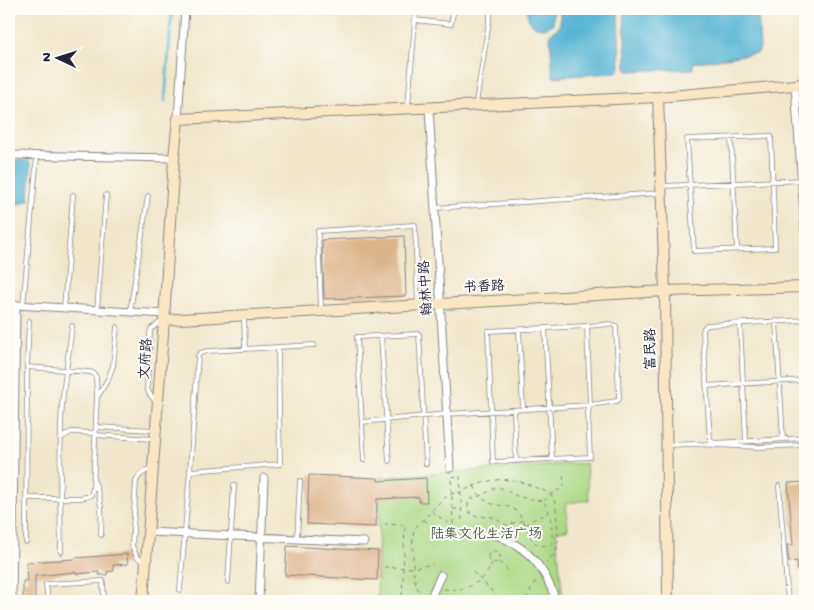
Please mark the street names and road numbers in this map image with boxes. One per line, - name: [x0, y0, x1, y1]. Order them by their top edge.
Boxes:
- street label: 翰林中路: [416, 260, 437, 316]
- street label: 书香路: [463, 277, 505, 298]
- street label: 富民路: [642, 328, 661, 370]
- street label: 文府路: [136, 337, 157, 381]

